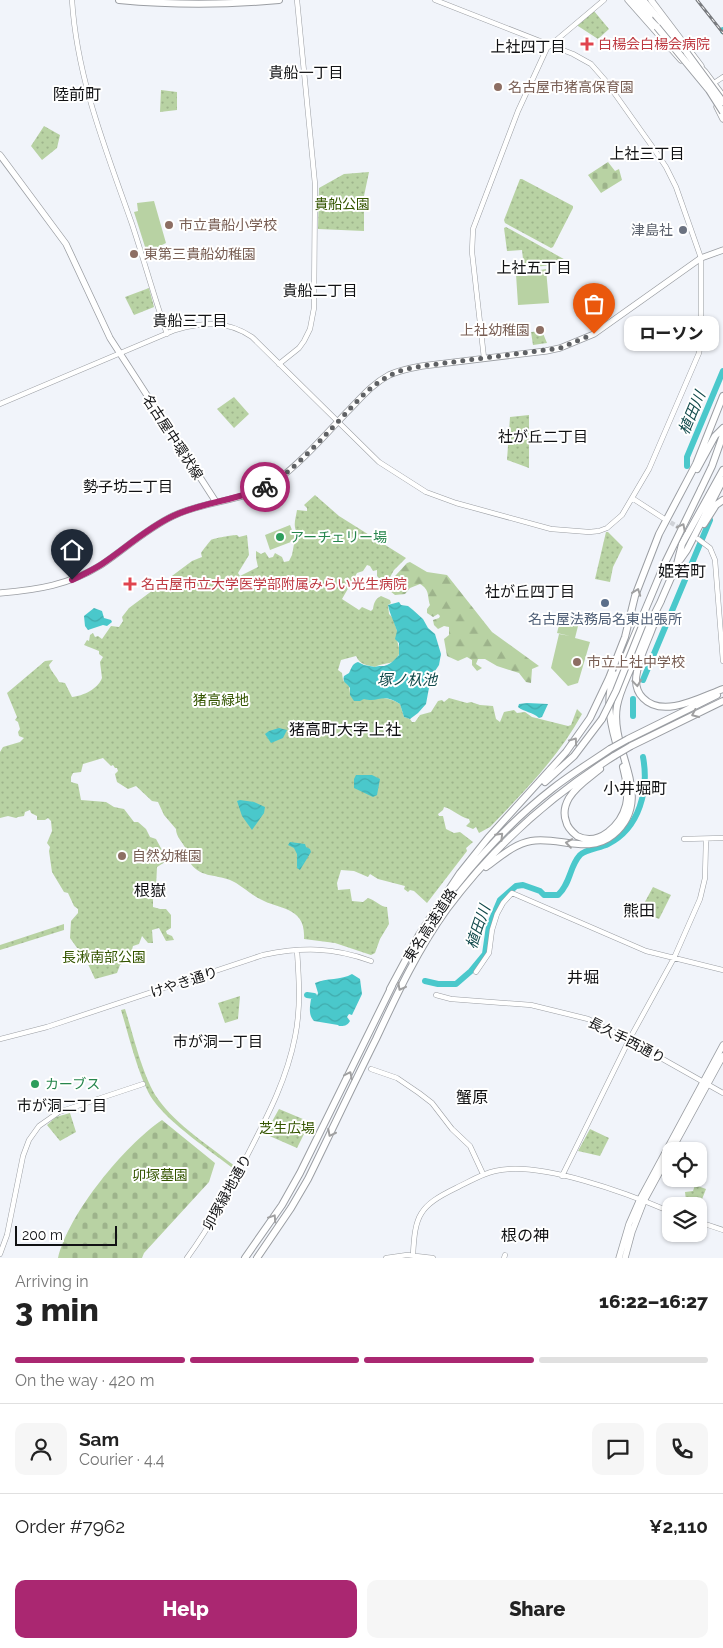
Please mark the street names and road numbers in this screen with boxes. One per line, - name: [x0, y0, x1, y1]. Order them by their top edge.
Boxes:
- street label: 名古屋中環状線: [140, 392, 206, 482]
- street label: 東名高速道路: [400, 885, 460, 965]
- street label: けやき通り: [148, 964, 220, 1000]
- street label: 長久手西通り: [586, 1014, 668, 1066]
- street label: 卯塚緑地通り: [200, 1151, 254, 1233]

